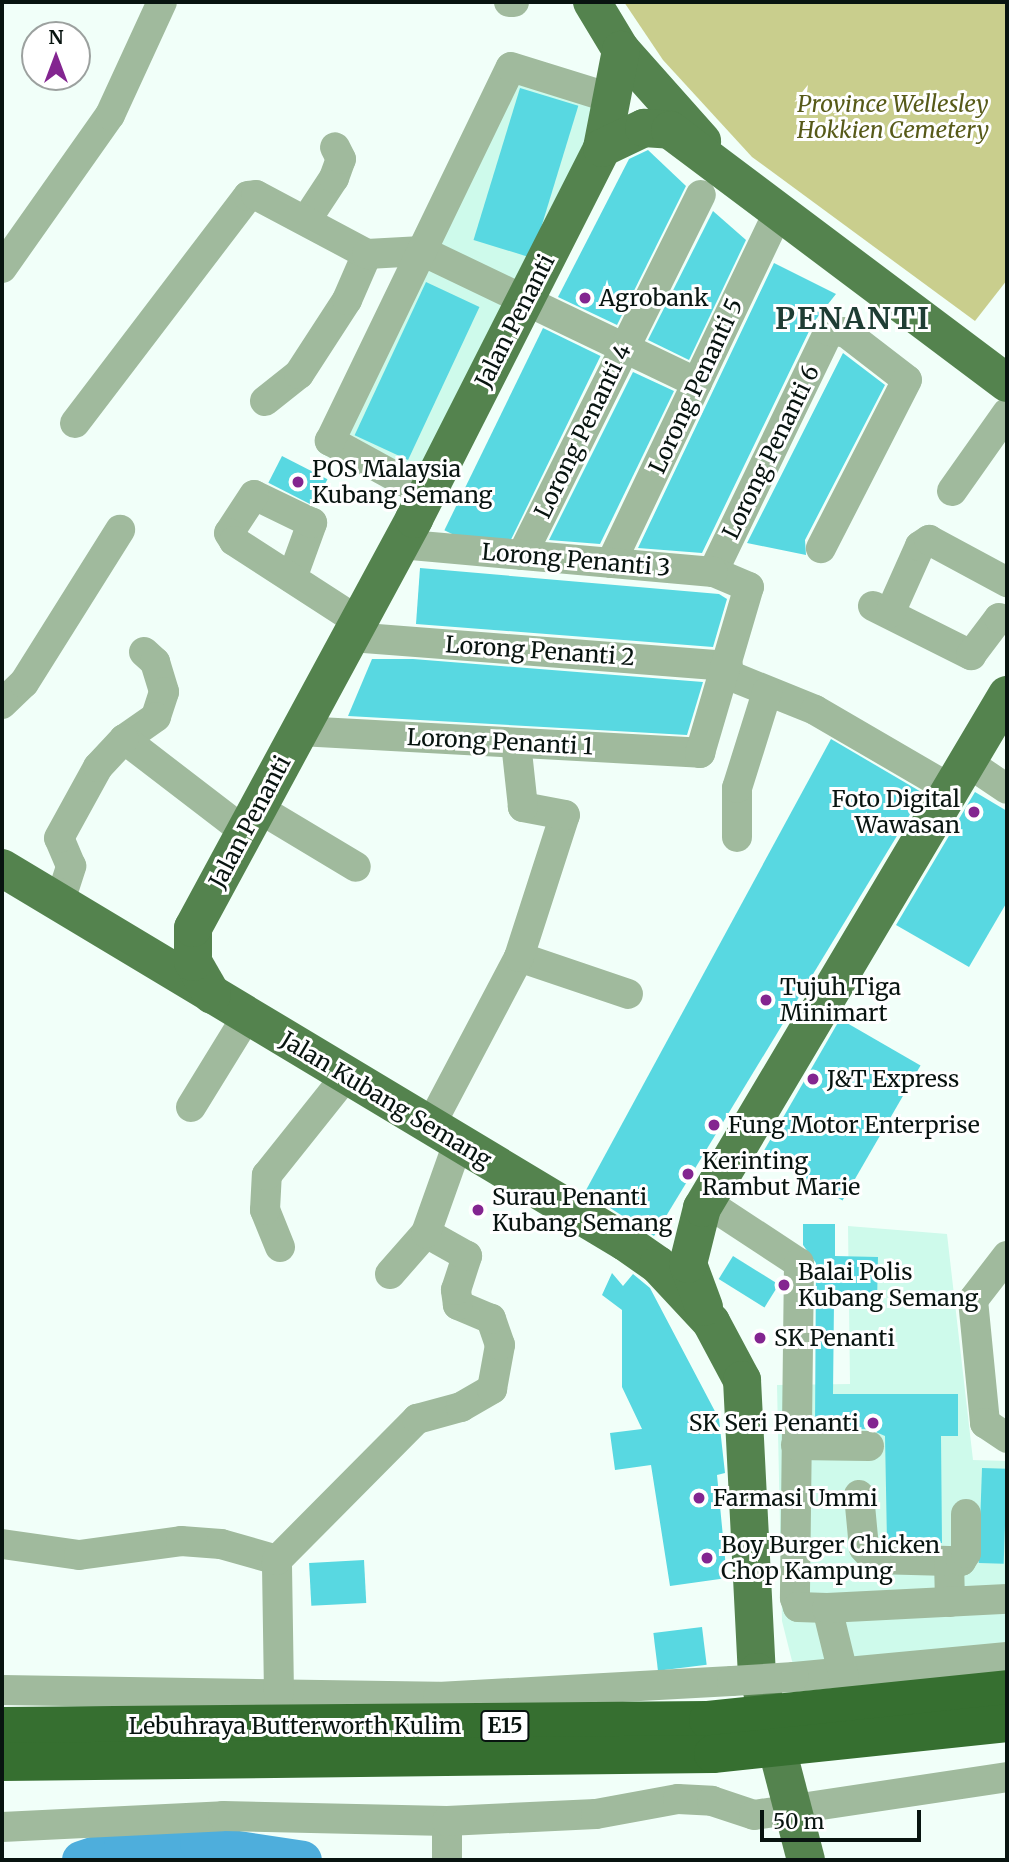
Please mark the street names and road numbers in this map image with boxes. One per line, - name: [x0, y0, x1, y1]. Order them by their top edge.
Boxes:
- street label: Jalan Penanti: [470, 250, 560, 392]
- street label: Lorong Penanti 5: [643, 294, 749, 478]
- street label: Lorong Penanti 4: [529, 339, 637, 523]
- street label: Lorong Penanti 6: [717, 361, 825, 543]
- street label: Lorong Penanti 3: [480, 538, 672, 582]
- street label: Lorong Penanti 2: [444, 631, 636, 671]
- street label: Lorong Penanti 1: [406, 723, 594, 761]
- street label: Jalan Penanti: [204, 751, 296, 893]
- street label: Jalan Kubang Semang: [276, 1026, 496, 1174]
- road number: E15: [479, 1708, 531, 1744]
- street label: Lebuhraya Butterworth Kulim: [129, 1712, 461, 1740]

